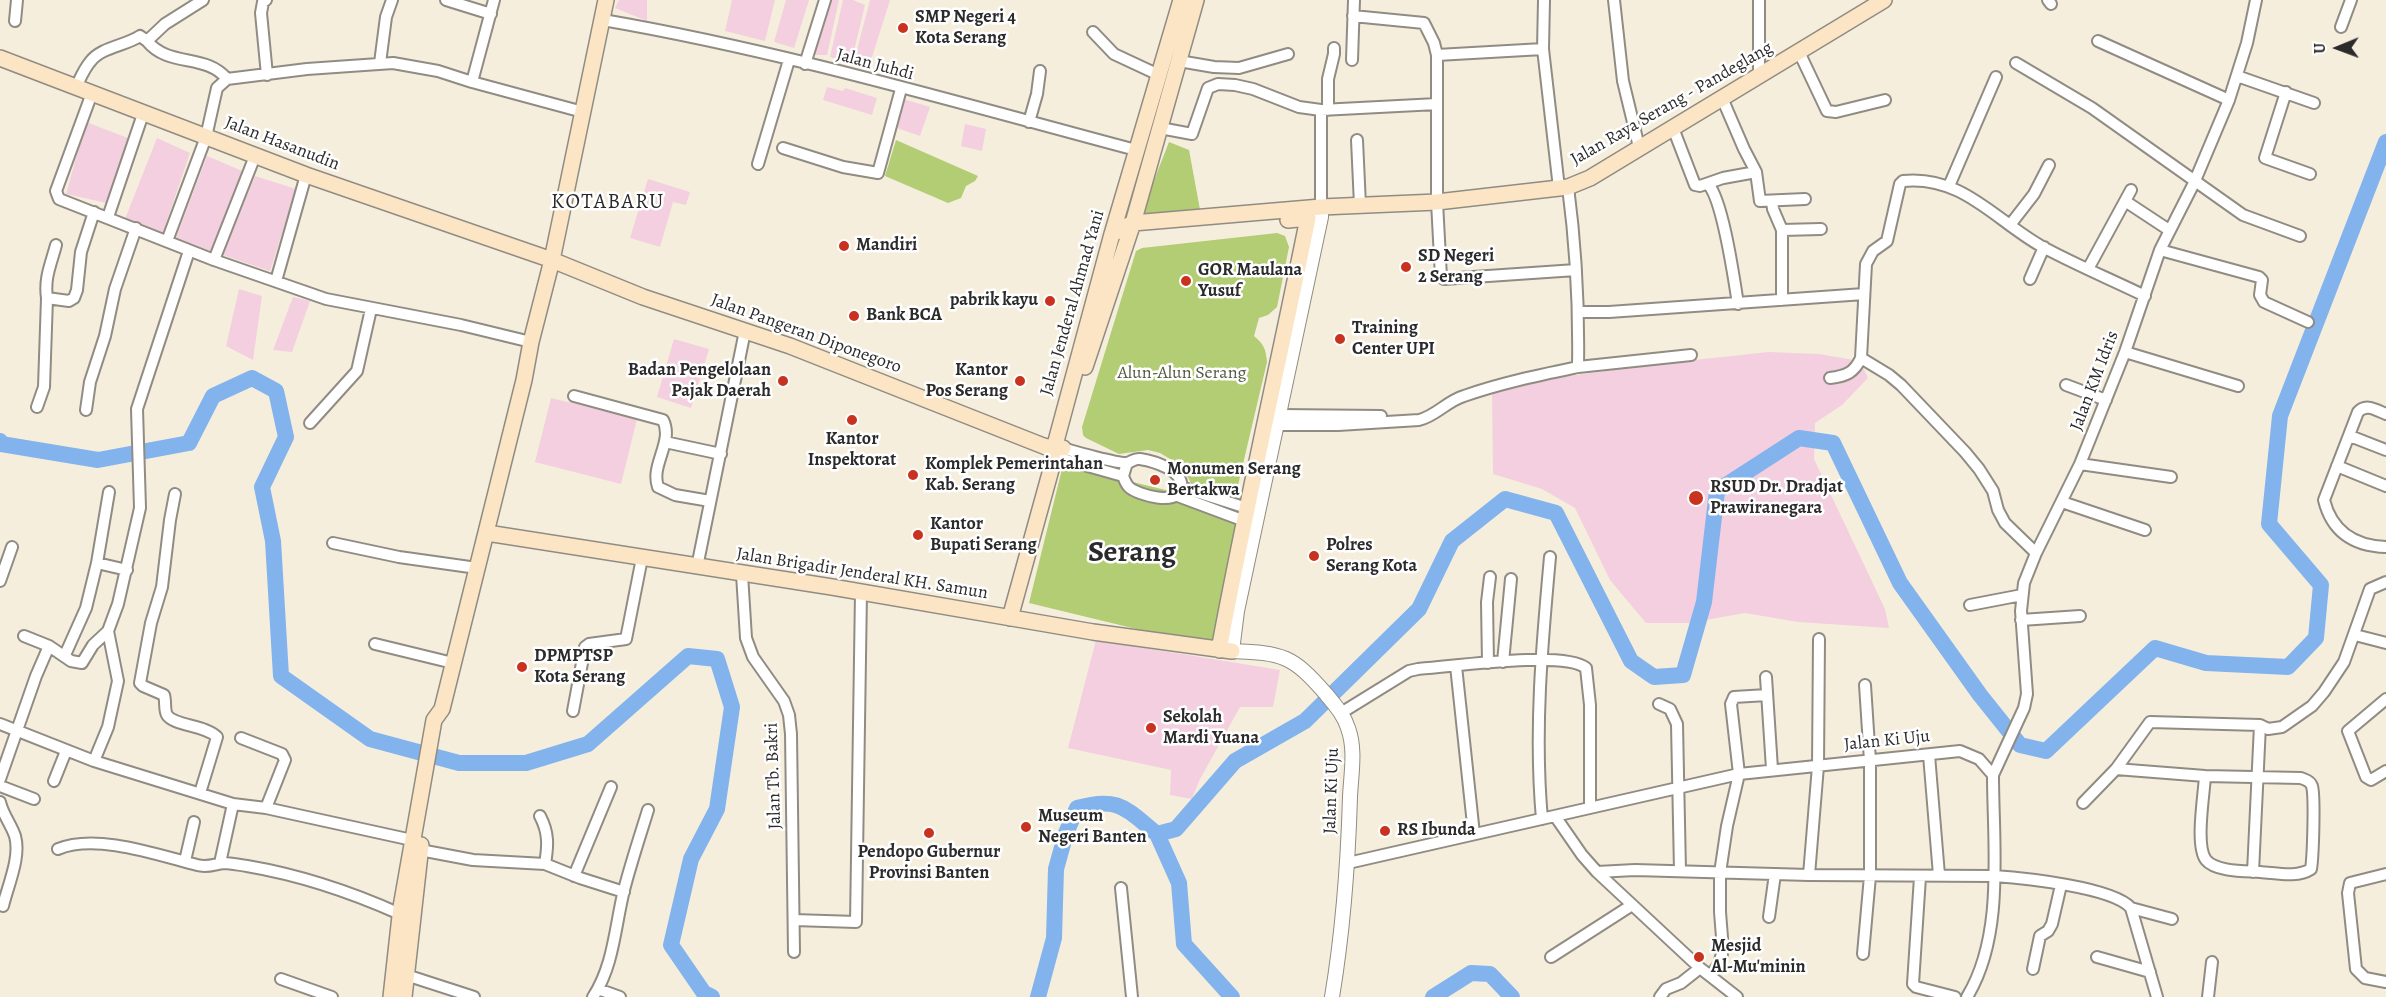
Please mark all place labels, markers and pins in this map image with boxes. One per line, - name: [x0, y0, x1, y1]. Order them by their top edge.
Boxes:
- place label: SMP Negeri 4 Kota Serang: [915, 7, 1016, 50]
- marker: SMP Negeri 4 Kota Serang: [896, 21, 910, 35]
- place label: Mandiri: [856, 235, 917, 257]
- marker: Mandiri: [837, 239, 851, 253]
- place label: SD Negeri 2 Serang: [1418, 246, 1494, 288]
- place label: GOR Maulana Yusuf: [1198, 260, 1302, 302]
- marker: SD Negeri 2 Serang: [1399, 260, 1413, 274]
- marker: GOR Maulana Yusuf: [1179, 274, 1193, 288]
- place label: pabrik kayu: [950, 290, 1038, 312]
- marker: pabrik kayu: [1043, 294, 1057, 308]
- place label: Bank BCA: [866, 305, 942, 327]
- marker: Bank BCA: [847, 309, 861, 323]
- place label: Training Center UPI: [1352, 318, 1435, 360]
- marker: Training Center UPI: [1333, 332, 1347, 346]
- place label: Badan Pengelolaan Pajak Daerah: [628, 360, 771, 403]
- place label: Kantor Pos Serang: [926, 360, 1008, 403]
- marker: Badan Pengelolaan Pajak Daerah: [776, 374, 790, 388]
- marker: Kantor Pos Serang: [1013, 374, 1027, 388]
- marker: Kantor Inspektorat: [845, 413, 859, 427]
- place label: Kantor Inspektorat: [808, 429, 896, 472]
- place label: Komplek Pemerintahan Kab. Serang: [925, 454, 1103, 496]
- place label: Monumen Serang Bertakwa: [1167, 459, 1301, 502]
- marker: Komplek Pemerintahan Kab. Serang: [906, 468, 920, 482]
- marker: Monumen Serang Bertakwa: [1148, 473, 1162, 487]
- place label: RSUD Dr. Dradjat Prawiranegara: [1710, 477, 1843, 520]
- marker: RSUD Dr. Dradjat Prawiranegara: [1687, 489, 1705, 507]
- place label: Kantor Bupati Serang: [930, 514, 1037, 556]
- marker: Kantor Bupati Serang: [911, 528, 925, 542]
- place label: Polres Serang Kota: [1326, 535, 1417, 578]
- marker: Polres Serang Kota: [1307, 549, 1321, 563]
- place label: DPMPTSP Kota Serang: [534, 646, 625, 688]
- marker: DPMPTSP Kota Serang: [515, 660, 529, 674]
- place label: Sekolah Mardi Yuana: [1163, 707, 1259, 750]
- marker: Sekolah Mardi Yuana: [1144, 721, 1158, 735]
- place label: Museum Negeri Banten: [1038, 806, 1147, 848]
- marker: Museum Negeri Banten: [1019, 820, 1033, 834]
- place label: RS Ibunda: [1397, 820, 1476, 842]
- marker: RS Ibunda: [1378, 824, 1392, 838]
- marker: Pendopo Gubernur Provinsi Banten: [922, 826, 936, 840]
- place label: Pendopo Gubernur Provinsi Banten: [858, 842, 1000, 884]
- place label: Mesjid Al-Mu'minin: [1711, 936, 1806, 978]
- marker: Mesjid Al-Mu'minin: [1692, 950, 1706, 964]

